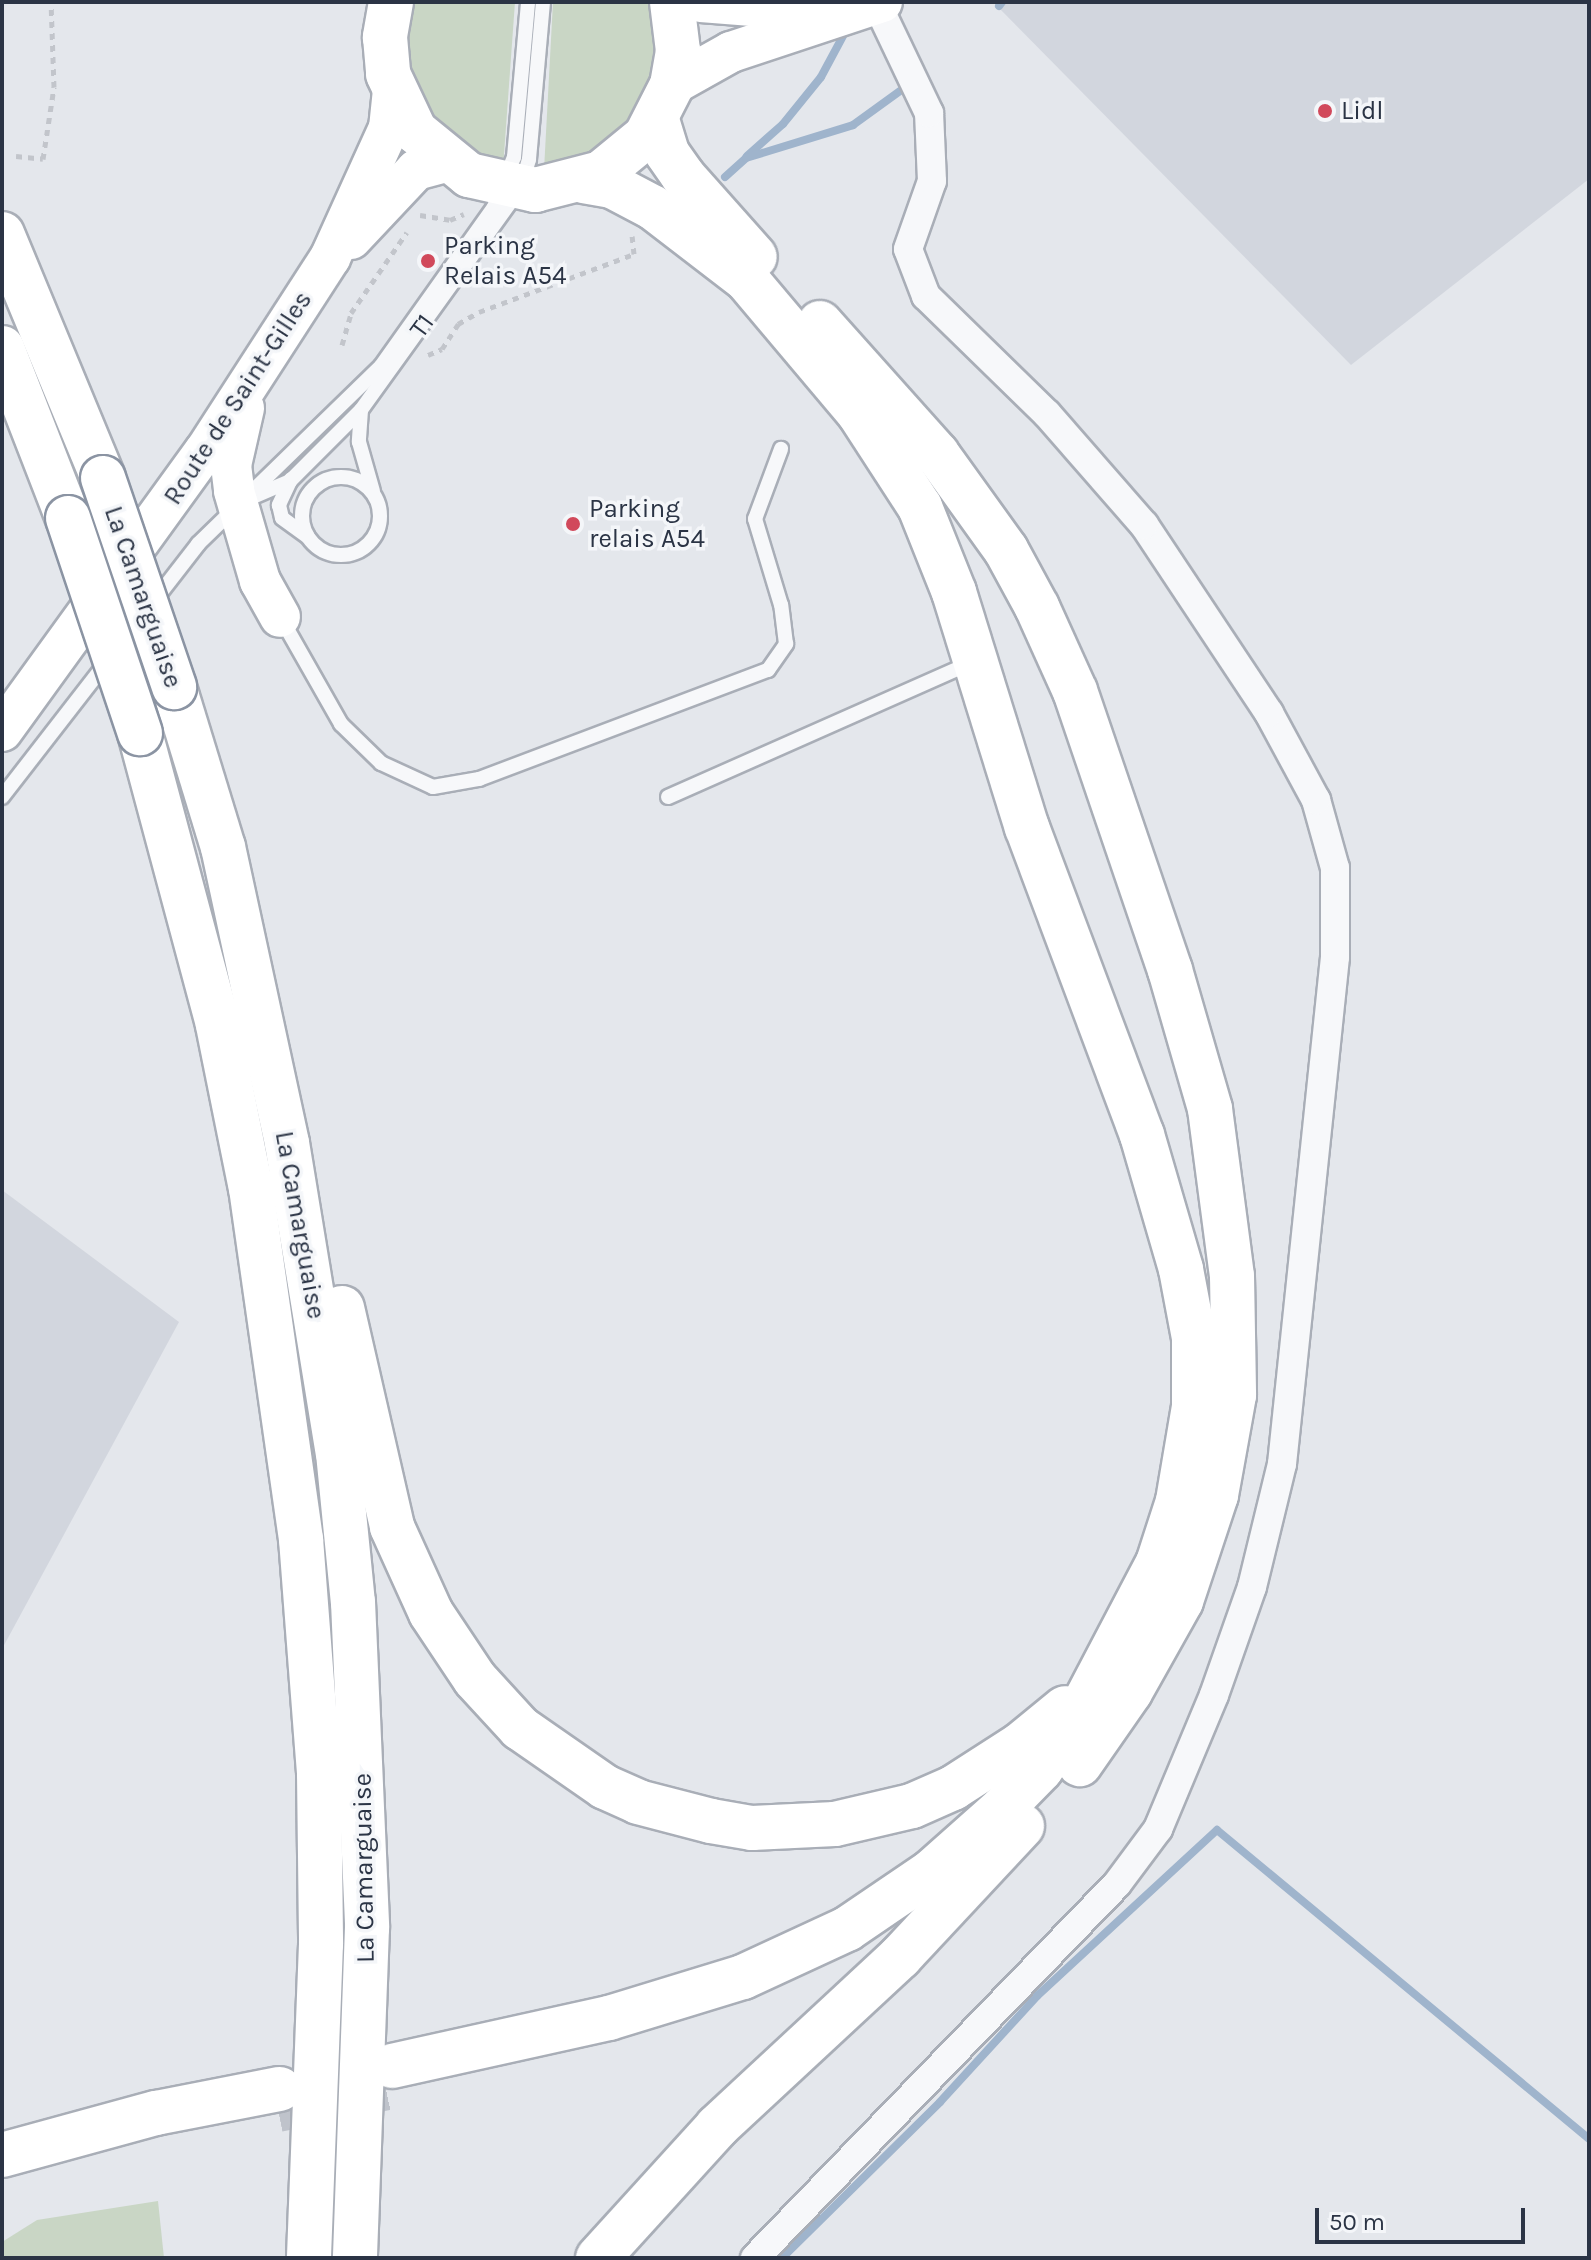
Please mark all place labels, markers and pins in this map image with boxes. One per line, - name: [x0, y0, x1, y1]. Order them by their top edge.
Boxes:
- place label: Lidl: [1341, 95, 1384, 127]
- marker: Lidl: [1316, 102, 1334, 120]
- place label: Parking Relais A54: [444, 230, 567, 292]
- marker: Parking Relais A54: [419, 252, 437, 270]
- place label: Parking relais A54: [589, 493, 705, 554]
- marker: Parking relais A54: [564, 515, 582, 533]

